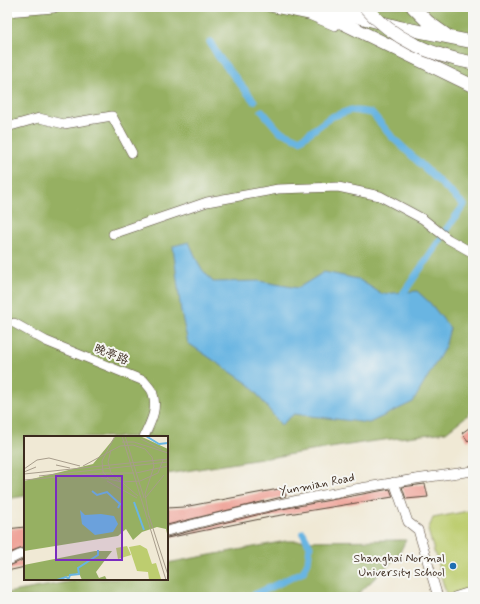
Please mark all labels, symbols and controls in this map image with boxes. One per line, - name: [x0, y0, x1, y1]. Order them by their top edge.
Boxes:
- street label: 晚亭路: [91, 341, 131, 369]
- inset map: [24, 436, 168, 580]
- street label: Yunmian Road: [278, 470, 356, 500]
- place label: Shanghai Normal University School: [354, 551, 445, 581]
- marker: Shanghai Normal University School: [448, 561, 458, 571]

